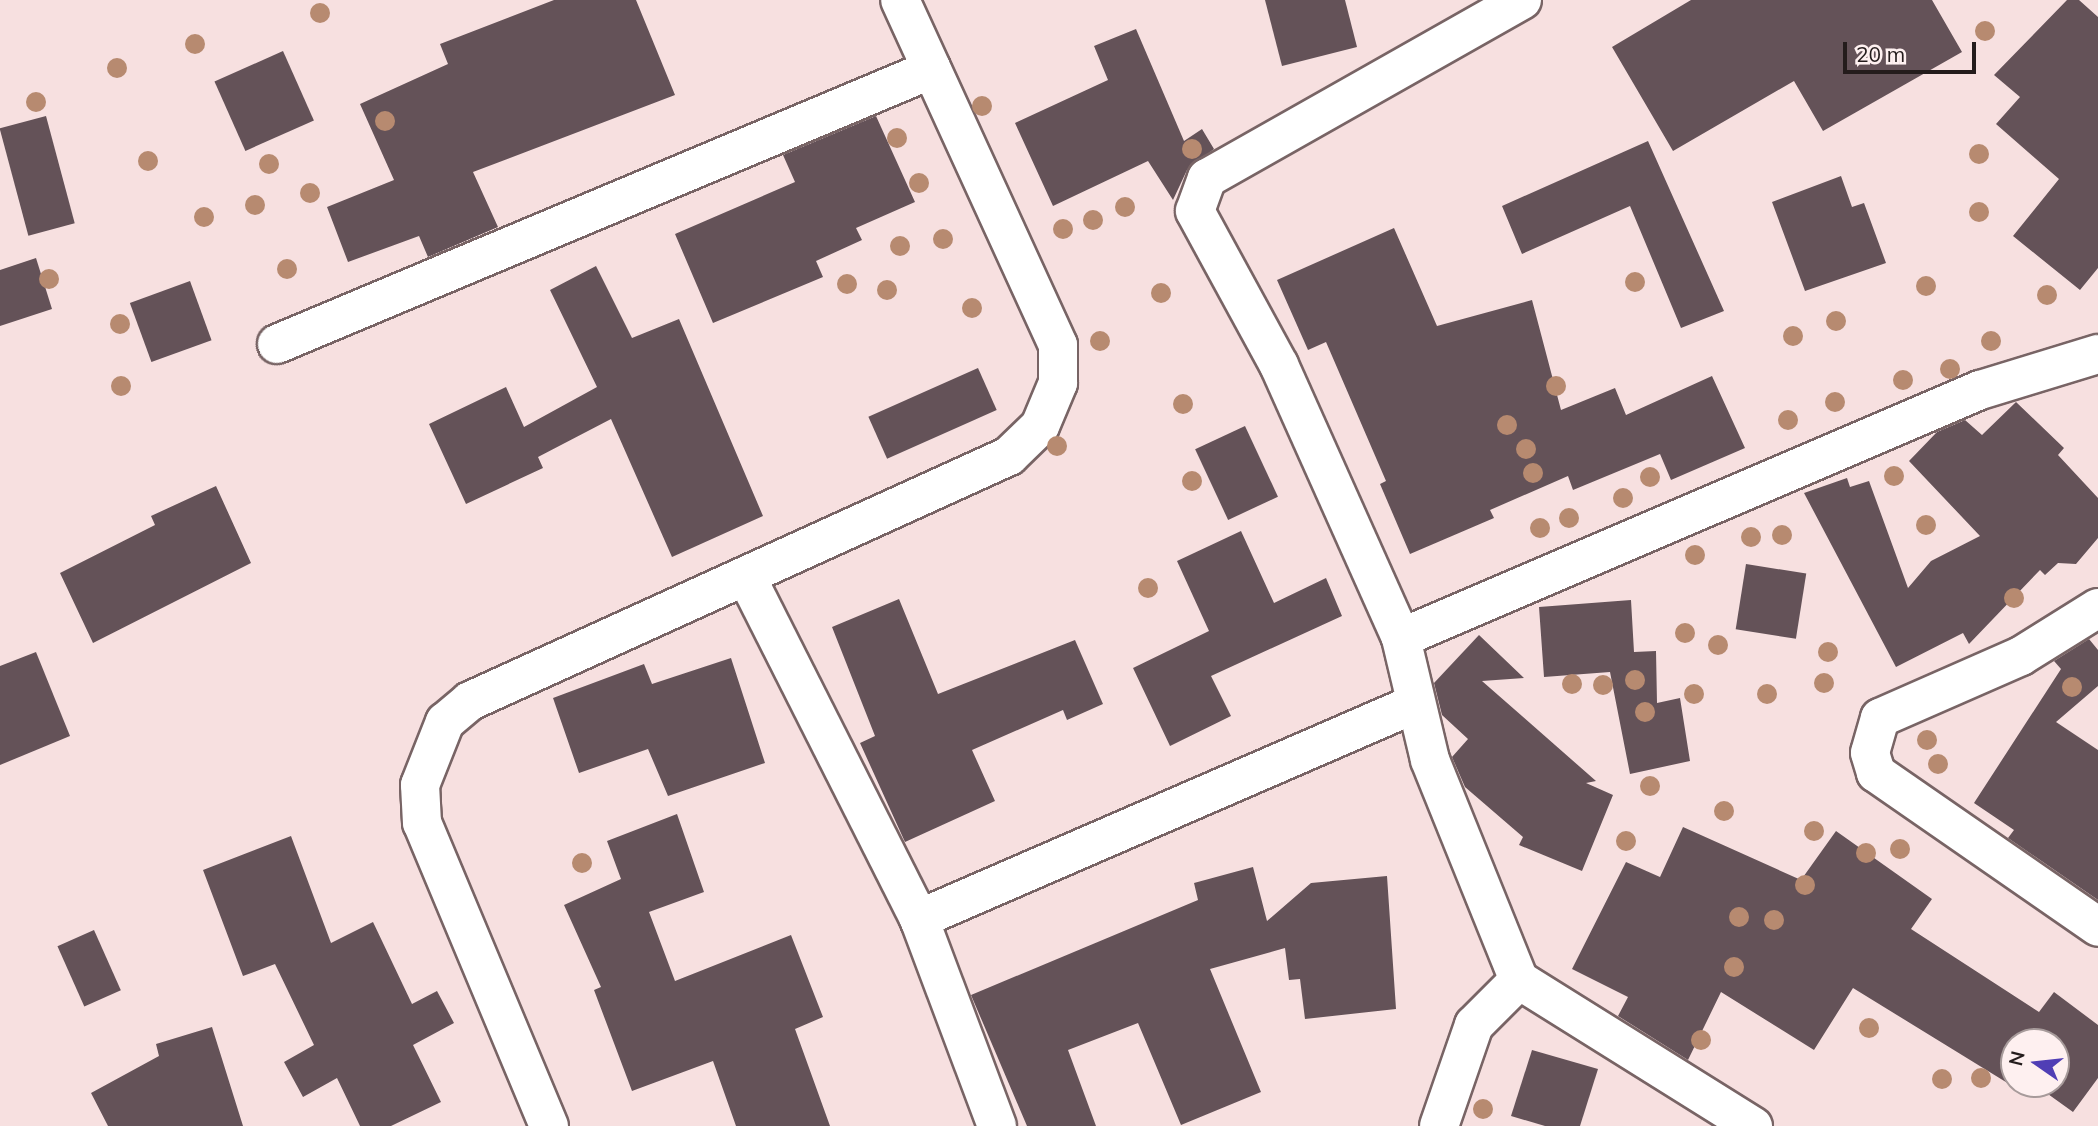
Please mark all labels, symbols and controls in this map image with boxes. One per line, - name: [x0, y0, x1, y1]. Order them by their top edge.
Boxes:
- scale bar: [1846, 28, 1979, 72]
- text: 20 m: [1856, 41, 1905, 67]
- north arrow: [2000, 1028, 2070, 1098]
- text: N: [2003, 1049, 2030, 1068]

